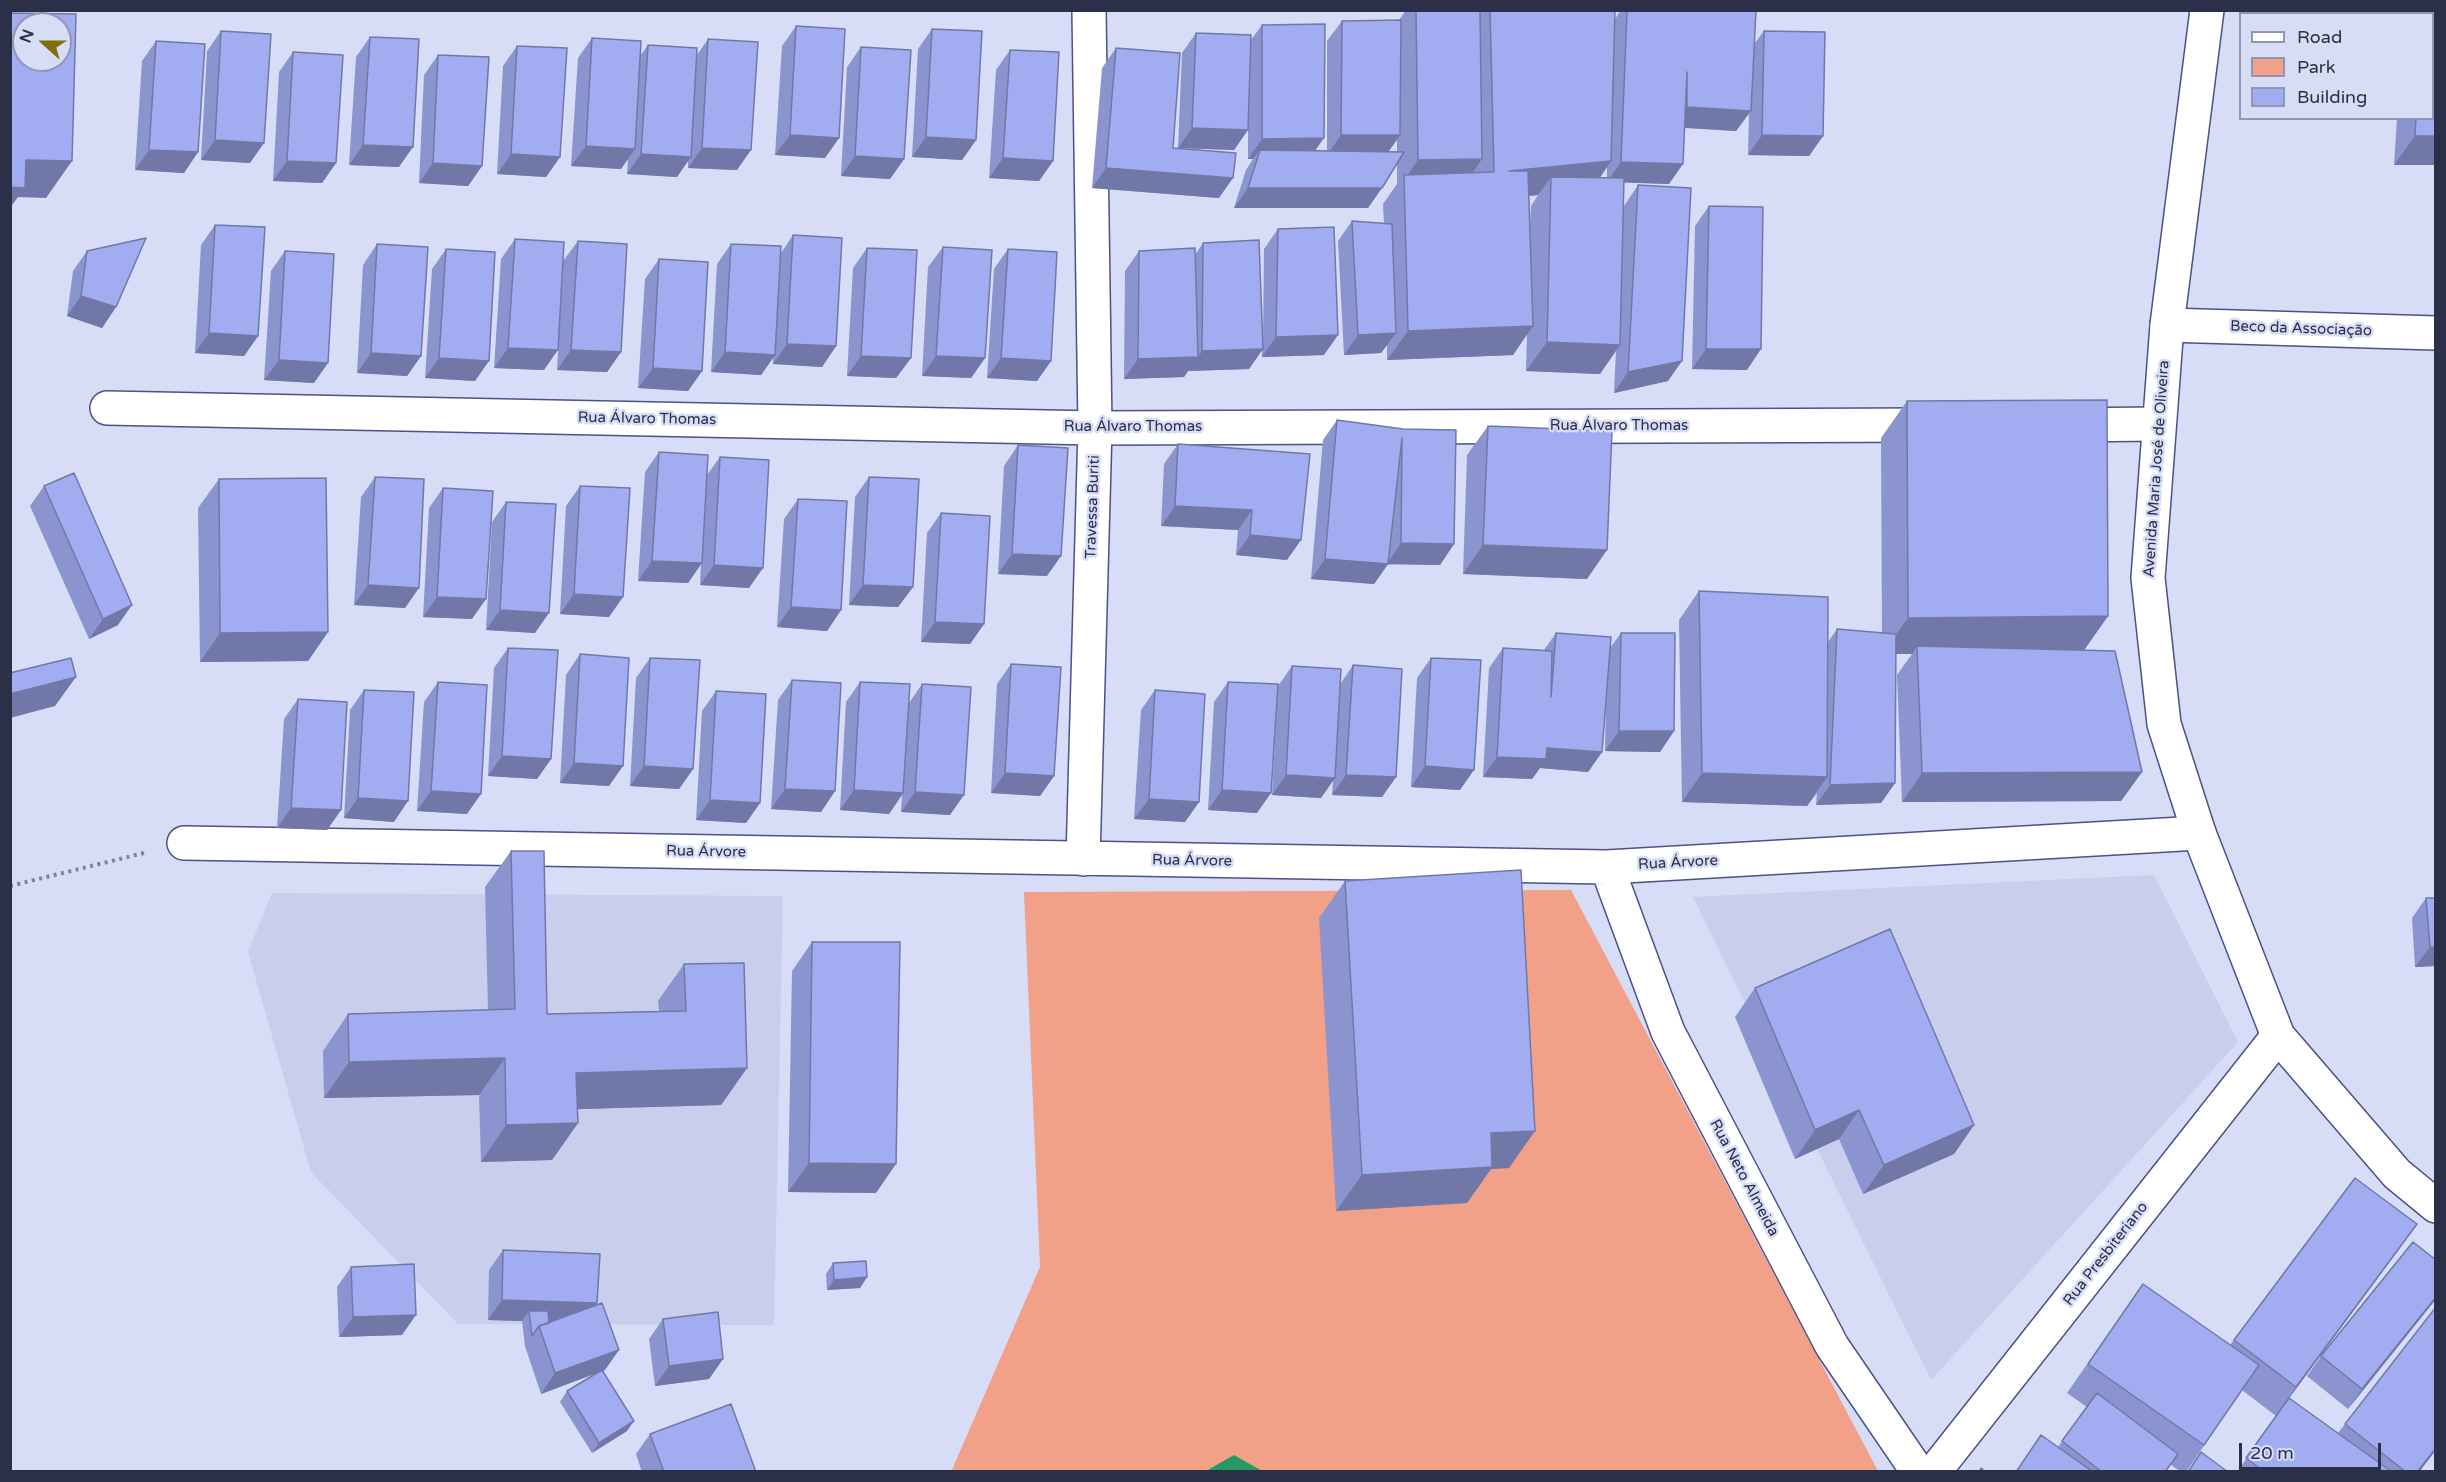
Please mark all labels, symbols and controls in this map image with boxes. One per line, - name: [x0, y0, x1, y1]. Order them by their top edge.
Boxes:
- north arrow: [12, 12, 72, 72]
- legend: [2239, 12, 2434, 120]
- text: Road: [2297, 26, 2342, 48]
- text: N: [15, 27, 39, 46]
- text: Park: [2297, 56, 2335, 78]
- text: Building: [2297, 86, 2367, 108]
- street label: Beco da Associação: [2230, 318, 2372, 340]
- street label: Avenida Maria José de Oliveira: [2140, 360, 2174, 578]
- street label: Rua Álvaro Thomas: [578, 409, 716, 429]
- street label: Rua Álvaro Thomas: [1550, 417, 1688, 435]
- street label: Rua Álvaro Thomas: [1064, 418, 1202, 436]
- street label: Travessa Buriti: [1082, 455, 1104, 559]
- street label: Rua Árvore: [666, 842, 746, 862]
- street label: Rua Árvore: [1152, 851, 1232, 871]
- street label: Rua Árvore: [1638, 852, 1718, 874]
- street label: Rua Neto Almeida: [1706, 1116, 1782, 1240]
- street label: Rua Presbiteriano: [2060, 1199, 2152, 1309]
- scale bar: [2242, 1431, 2384, 1469]
- text: 20 m: [2250, 1442, 2294, 1464]

